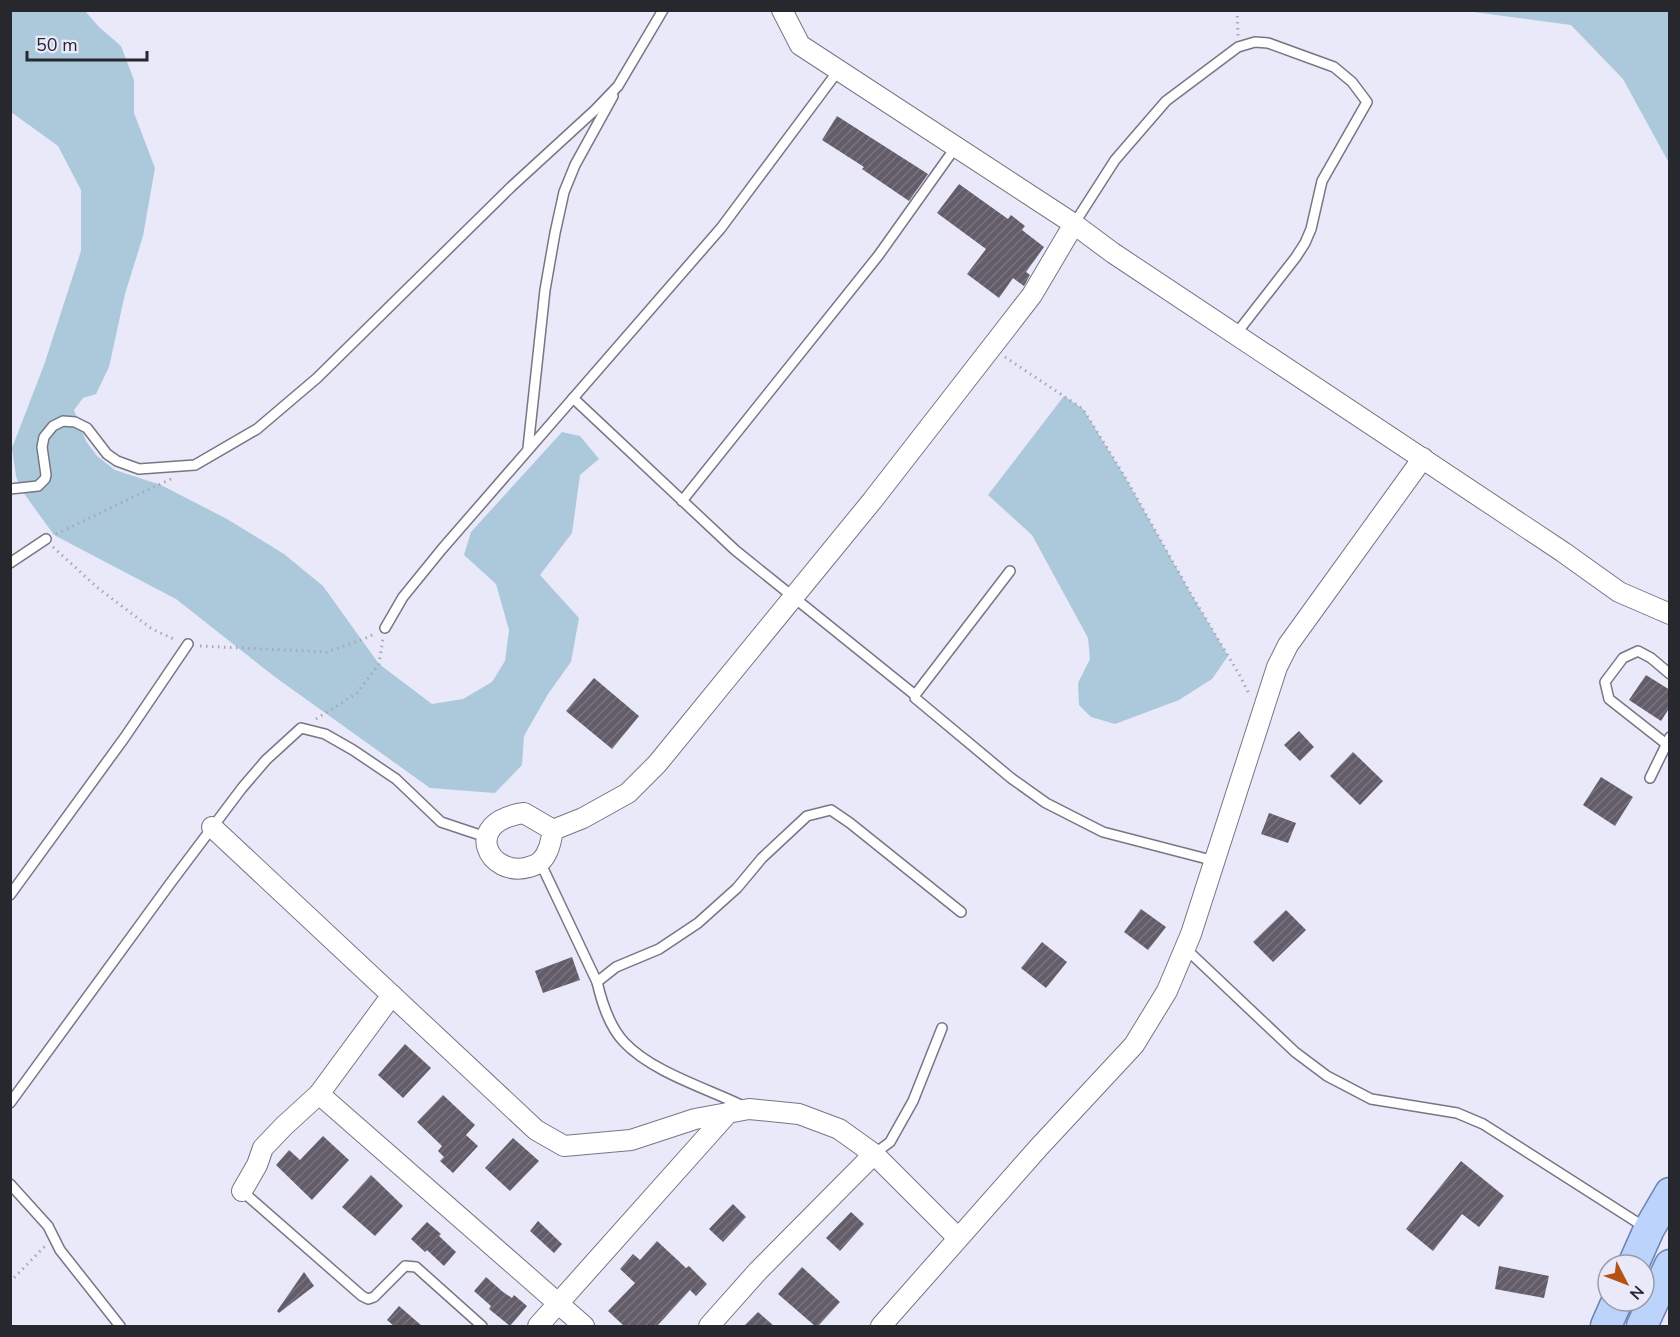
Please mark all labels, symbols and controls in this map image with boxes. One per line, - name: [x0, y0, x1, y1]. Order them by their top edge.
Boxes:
- scale bar: [27, 24, 147, 62]
- text: 50 m: [36, 33, 78, 57]
- north arrow: [1596, 1253, 1656, 1313]
- text: N: [1624, 1281, 1649, 1304]

